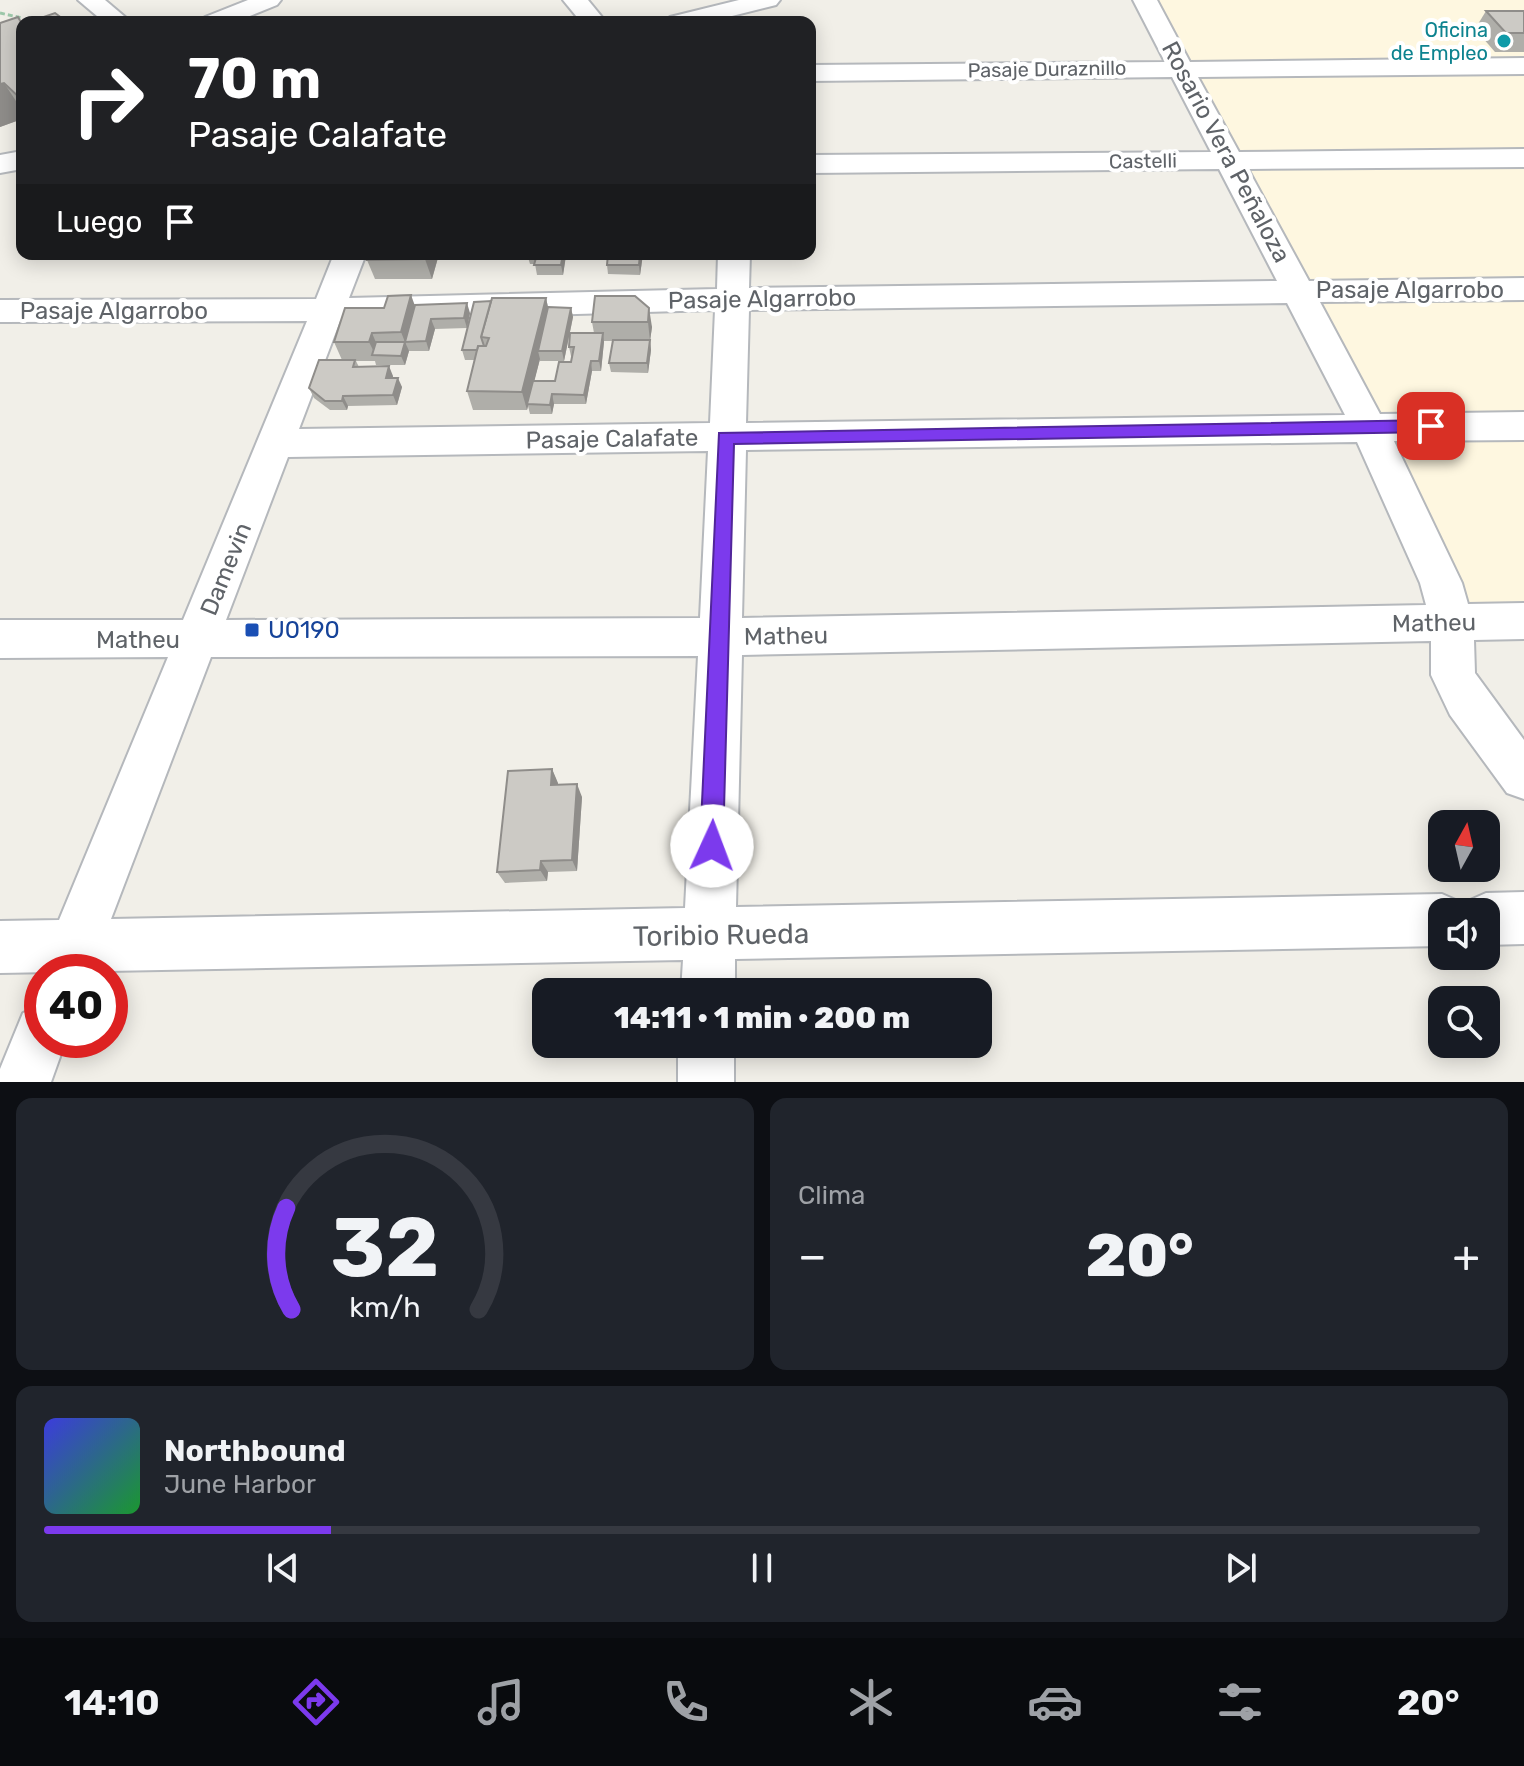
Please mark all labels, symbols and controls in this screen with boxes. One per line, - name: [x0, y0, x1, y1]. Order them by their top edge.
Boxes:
- place label: Oficina de Empleo: [1391, 18, 1488, 65]
- marker: Oficina de Empleo: [1495, 32, 1513, 50]
- street label: Rosario Vera Peñaloza: [1156, 37, 1296, 267]
- text: 70 m: [188, 46, 321, 112]
- icon: right: [56, 48, 160, 152]
- street label: Pasaje Duraznillo: [967, 56, 1127, 82]
- text: Pasaje Calafate: [188, 113, 447, 156]
- street label: Castelli: [1109, 148, 1177, 174]
- icon: arrive: [158, 200, 202, 244]
- text: Luego: [56, 204, 142, 240]
- street label: Pasaje Algarrobo: [1316, 276, 1504, 304]
- street label: Pasaje Algarrobo: [668, 283, 856, 315]
- street label: Pasaje Algarrobo: [20, 297, 208, 325]
- pin: [1397, 392, 1465, 460]
- icon: arrive: [1409, 404, 1453, 448]
- street label: Pasaje Calafate: [525, 423, 699, 455]
- street label: Damevin: [195, 518, 257, 620]
- street label: Matheu: [1392, 608, 1476, 638]
- place label: U0190: [268, 616, 340, 644]
- marker: U0190: [243, 621, 261, 639]
- street label: Matheu: [744, 621, 828, 651]
- street label: Matheu: [96, 626, 180, 654]
- position arrow: [670, 804, 754, 888]
- north arrow: [1428, 810, 1500, 882]
- map controls: [1428, 810, 1500, 1058]
- button: sound: [1428, 898, 1500, 970]
- street label: Toribio Rueda: [633, 917, 809, 953]
- speed limit sign: 40: [24, 954, 128, 1058]
- button: search: [1428, 986, 1500, 1058]
- text: 14:11 · 1 min · 200 m: [614, 1000, 910, 1036]
- text: Clima: [798, 1180, 865, 1211]
- text: 32: [331, 1198, 439, 1297]
- text: 20°: [1086, 1220, 1193, 1291]
- text: −: [798, 1230, 827, 1282]
- text: +: [1453, 1230, 1480, 1282]
- text: km/h: [349, 1290, 421, 1324]
- text: Northbound: [164, 1433, 346, 1469]
- text: June Harbor: [164, 1469, 316, 1500]
- icon: previous: [261, 1546, 305, 1590]
- icon: pause: [740, 1546, 784, 1590]
- icon: next: [1219, 1546, 1263, 1590]
- icon: directions: [288, 1674, 344, 1730]
- icon: music: [473, 1674, 529, 1730]
- icon: phone: [658, 1674, 714, 1730]
- icon: climate: [843, 1674, 899, 1730]
- icon: car: [1027, 1674, 1083, 1730]
- icon: filters: [1212, 1674, 1268, 1730]
- text: 14:10: [64, 1681, 160, 1724]
- text: 20°: [1397, 1681, 1460, 1724]

